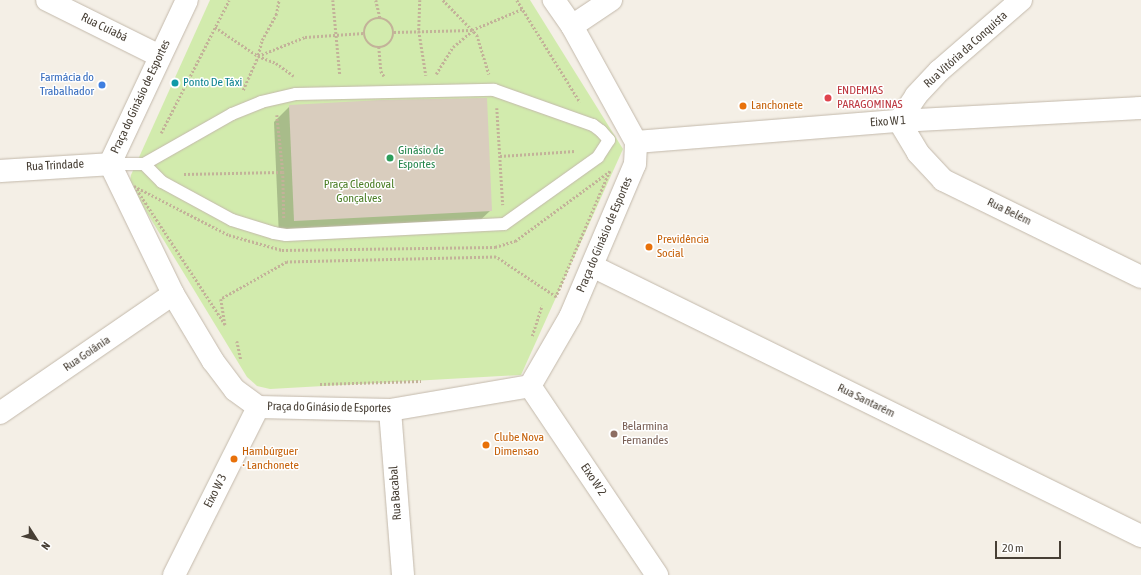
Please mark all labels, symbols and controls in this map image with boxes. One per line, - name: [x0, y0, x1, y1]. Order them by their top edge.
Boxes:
- street label: Rua Vitória da Conquista: [921, 9, 1011, 91]
- street label: Rua Cuiabá: [78, 11, 130, 45]
- street label: Praça do Ginásio de Esportes: [108, 38, 174, 156]
- place label: Farmácia do Trabalhador: [40, 71, 94, 99]
- place label: Ponto De Táxi: [183, 76, 242, 90]
- marker: Ponto De Táxi: [170, 78, 180, 88]
- marker: Farmácia do Trabalhador: [97, 80, 107, 90]
- place label: ENDEMIAS PARAGOMINAS: [837, 84, 903, 112]
- marker: ENDEMIAS PARAGOMINAS: [822, 92, 834, 104]
- place label: Lanchonete: [751, 99, 803, 113]
- marker: Lanchonete: [738, 101, 748, 111]
- street label: Eixo W 1: [870, 114, 906, 130]
- place label: Ginásio de Esportes: [398, 144, 444, 172]
- marker: Ginásio de Esportes: [385, 153, 395, 163]
- street label: Rua Trindade: [26, 157, 84, 175]
- street label: Praça do Ginásio de Esportes: [574, 175, 636, 295]
- park label: Praça Cleodoval Gonçalves: [324, 178, 394, 206]
- street label: Rua Belém: [985, 195, 1033, 229]
- place label: Previdência Social: [657, 233, 709, 261]
- marker: Previdência Social: [644, 242, 654, 252]
- street label: Rua Goiânia: [61, 333, 113, 375]
- street label: Rua Santarém: [835, 381, 897, 421]
- street label: Praça do Ginásio de Esportes: [267, 400, 391, 416]
- place label: Belarmina Fernandes: [622, 420, 668, 448]
- marker: Belarmina Fernandes: [609, 429, 619, 439]
- place label: Clube Nova Dimensao: [494, 431, 544, 459]
- marker: Clube Nova Dimensao: [481, 440, 491, 450]
- place label: Hambúrguer • Lanchonete: [242, 445, 299, 473]
- marker: Hambúrguer • Lanchonete: [229, 454, 239, 464]
- street label: Eixo W 2: [577, 461, 609, 499]
- street label: Rua Bacabal: [387, 465, 405, 521]
- street label: Eixo W 3: [201, 472, 231, 510]
- north arrow: [16, 519, 56, 559]
- scale bar: [997, 533, 1063, 559]
- text: N: [39, 540, 52, 552]
- text: 20 m: [1002, 541, 1024, 555]

